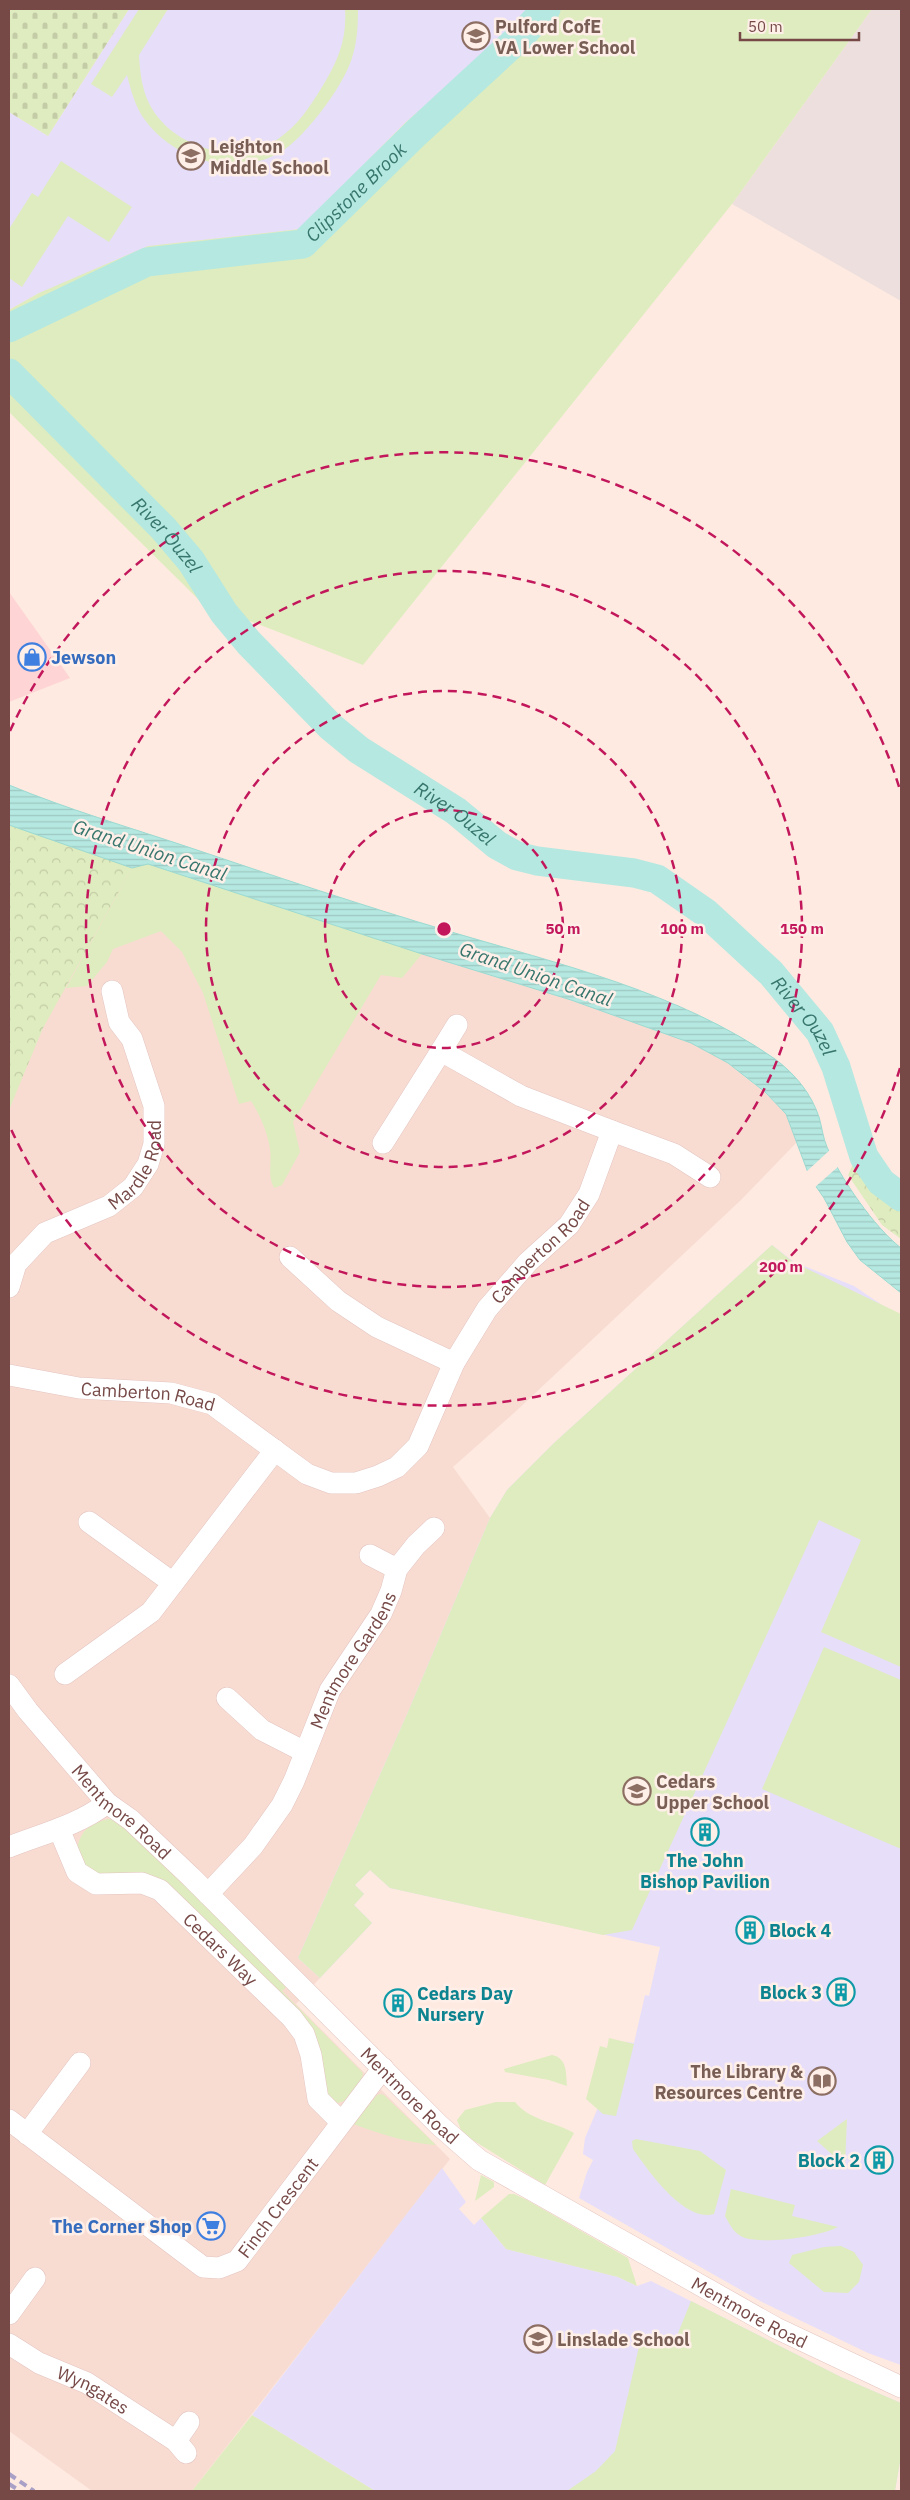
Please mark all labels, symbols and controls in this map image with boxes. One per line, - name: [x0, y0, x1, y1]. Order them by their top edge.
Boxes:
- scale bar: [740, 10, 859, 42]
- place label: Pulford CofE VA Lower School: [495, 15, 636, 59]
- text: 50 m: [748, 17, 783, 36]
- school or university icon: Pulford CofE VA Lower School: [461, 21, 491, 51]
- place label: Leighton Middle School: [210, 135, 329, 179]
- water label: Clipstone Brook: [300, 137, 412, 247]
- school or university icon: Leighton Middle School: [176, 141, 206, 171]
- water label: River Ouzel: [127, 492, 207, 577]
- shop icon: Jewson: [17, 642, 47, 672]
- place label: Jewson: [51, 646, 116, 669]
- water label: River Ouzel: [410, 776, 500, 850]
- water label: Grand Union Canal: [70, 814, 230, 886]
- text: 50 m: [546, 919, 580, 938]
- text: 100 m: [660, 919, 704, 938]
- text: 150 m: [780, 919, 824, 938]
- centre of rings: [435, 920, 453, 938]
- water label: Grand Union Canal: [457, 937, 615, 1011]
- water label: River Ouzel: [766, 971, 841, 1059]
- street label: Mardle Road: [103, 1120, 166, 1214]
- street label: Camberton Road: [486, 1194, 595, 1308]
- text: 200 m: [759, 1257, 803, 1276]
- street label: Camberton Road: [80, 1377, 218, 1416]
- street label: Mentmore Gardens: [304, 1588, 401, 1732]
- street label: Mentmore Road: [67, 1759, 176, 1864]
- place label: Cedars Upper School: [656, 1770, 770, 1814]
- school or university icon: Cedars Upper School: [622, 1776, 652, 1806]
- building icon: The John Bishop Pavilion: [690, 1817, 720, 1847]
- place label: The John Bishop Pavilion: [640, 1849, 770, 1893]
- street label: Cedars Way: [179, 1908, 263, 1990]
- building icon: Block 4: [735, 1915, 765, 1945]
- place label: Block 4: [769, 1919, 832, 1942]
- building icon: Block 3: [826, 1977, 856, 2007]
- place label: Block 3: [760, 1981, 822, 2004]
- place label: Cedars Day Nursery: [417, 1982, 513, 2026]
- building icon: Cedars Day Nursery: [383, 1988, 413, 2018]
- street label: Mentmore Road: [356, 2042, 464, 2149]
- place label: The Library & Resources Centre: [654, 2060, 803, 2104]
- library icon: The Library & Resources Centre: [807, 2066, 837, 2096]
- building icon: Block 2: [864, 2145, 894, 2175]
- place label: Block 2: [798, 2149, 860, 2172]
- street label: Finch Crescent: [232, 2153, 323, 2262]
- supermarket icon: The Corner Shop: [196, 2211, 226, 2241]
- place label: The Corner Shop: [52, 2215, 192, 2238]
- street label: Mentmore Road: [687, 2271, 811, 2353]
- school or university icon: Linslade School: [523, 2324, 553, 2354]
- place label: Linslade School: [557, 2328, 690, 2351]
- street label: Wyngates: [54, 2360, 134, 2419]

